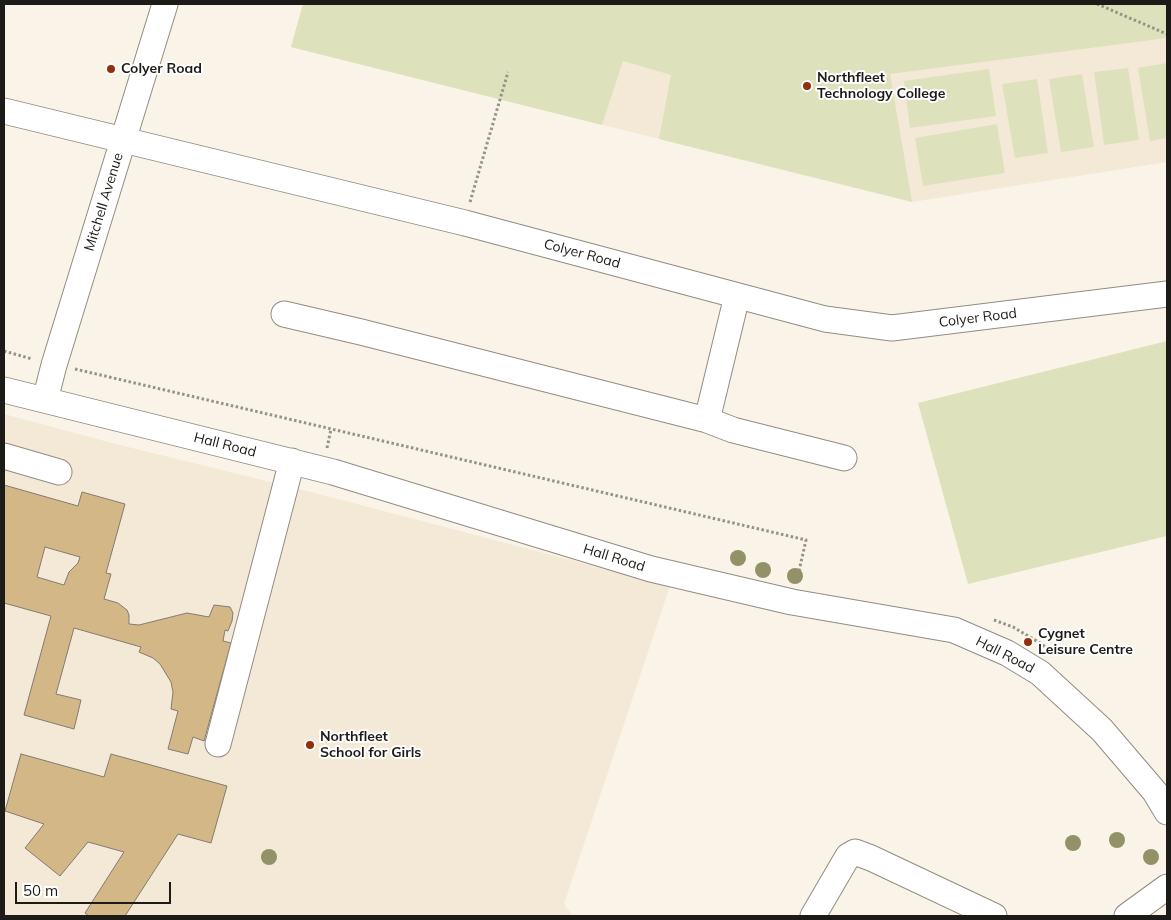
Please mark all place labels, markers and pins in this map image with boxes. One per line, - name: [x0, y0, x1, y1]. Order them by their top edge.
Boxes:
- place label: Colyer Road: [121, 61, 202, 77]
- marker: Colyer Road: [105, 63, 117, 75]
- place label: Northfleet Technology College: [817, 70, 945, 102]
- marker: Northfleet Technology College: [801, 80, 813, 92]
- place label: Cygnet Leisure Centre: [1038, 626, 1133, 658]
- marker: Cygnet Leisure Centre: [1022, 636, 1034, 648]
- place label: Northfleet School for Girls: [320, 729, 421, 762]
- marker: Northfleet School for Girls: [304, 739, 316, 751]

